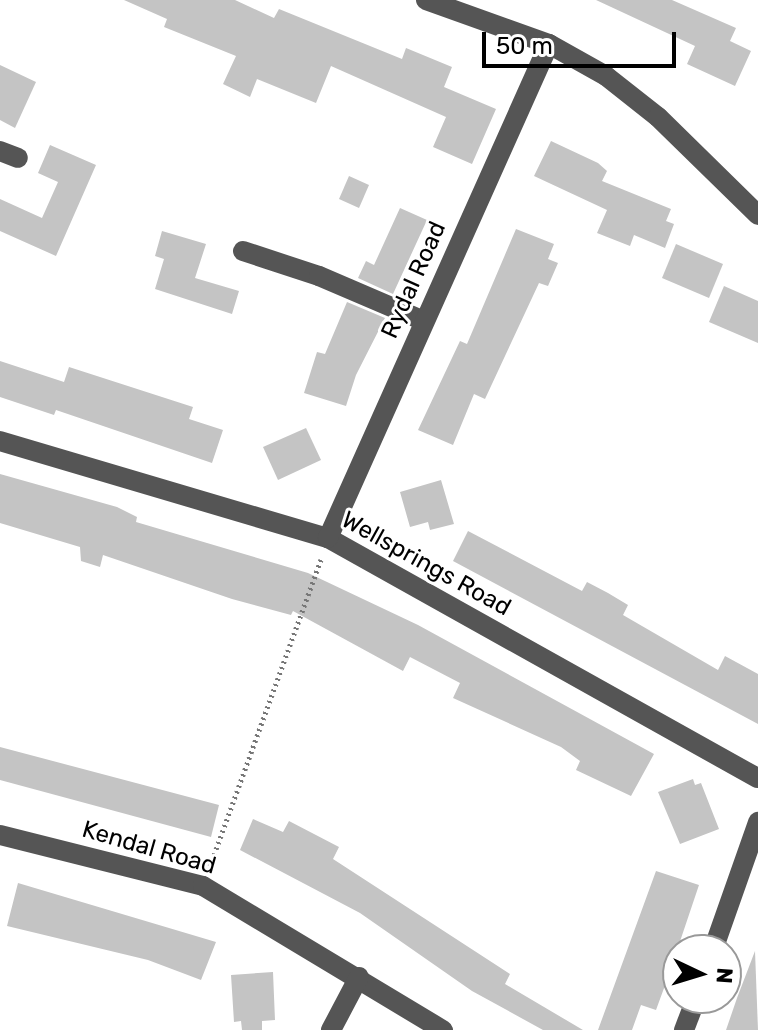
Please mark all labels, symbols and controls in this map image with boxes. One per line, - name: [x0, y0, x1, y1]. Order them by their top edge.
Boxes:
- scale bar: [486, 16, 680, 66]
- text: 50 m: [496, 32, 553, 60]
- street label: Rydal Road: [375, 217, 453, 343]
- street label: Wellsprings Road: [336, 506, 516, 622]
- street label: Kendal Road: [79, 815, 219, 881]
- north arrow: [662, 934, 742, 1014]
- text: N: [710, 967, 738, 984]

